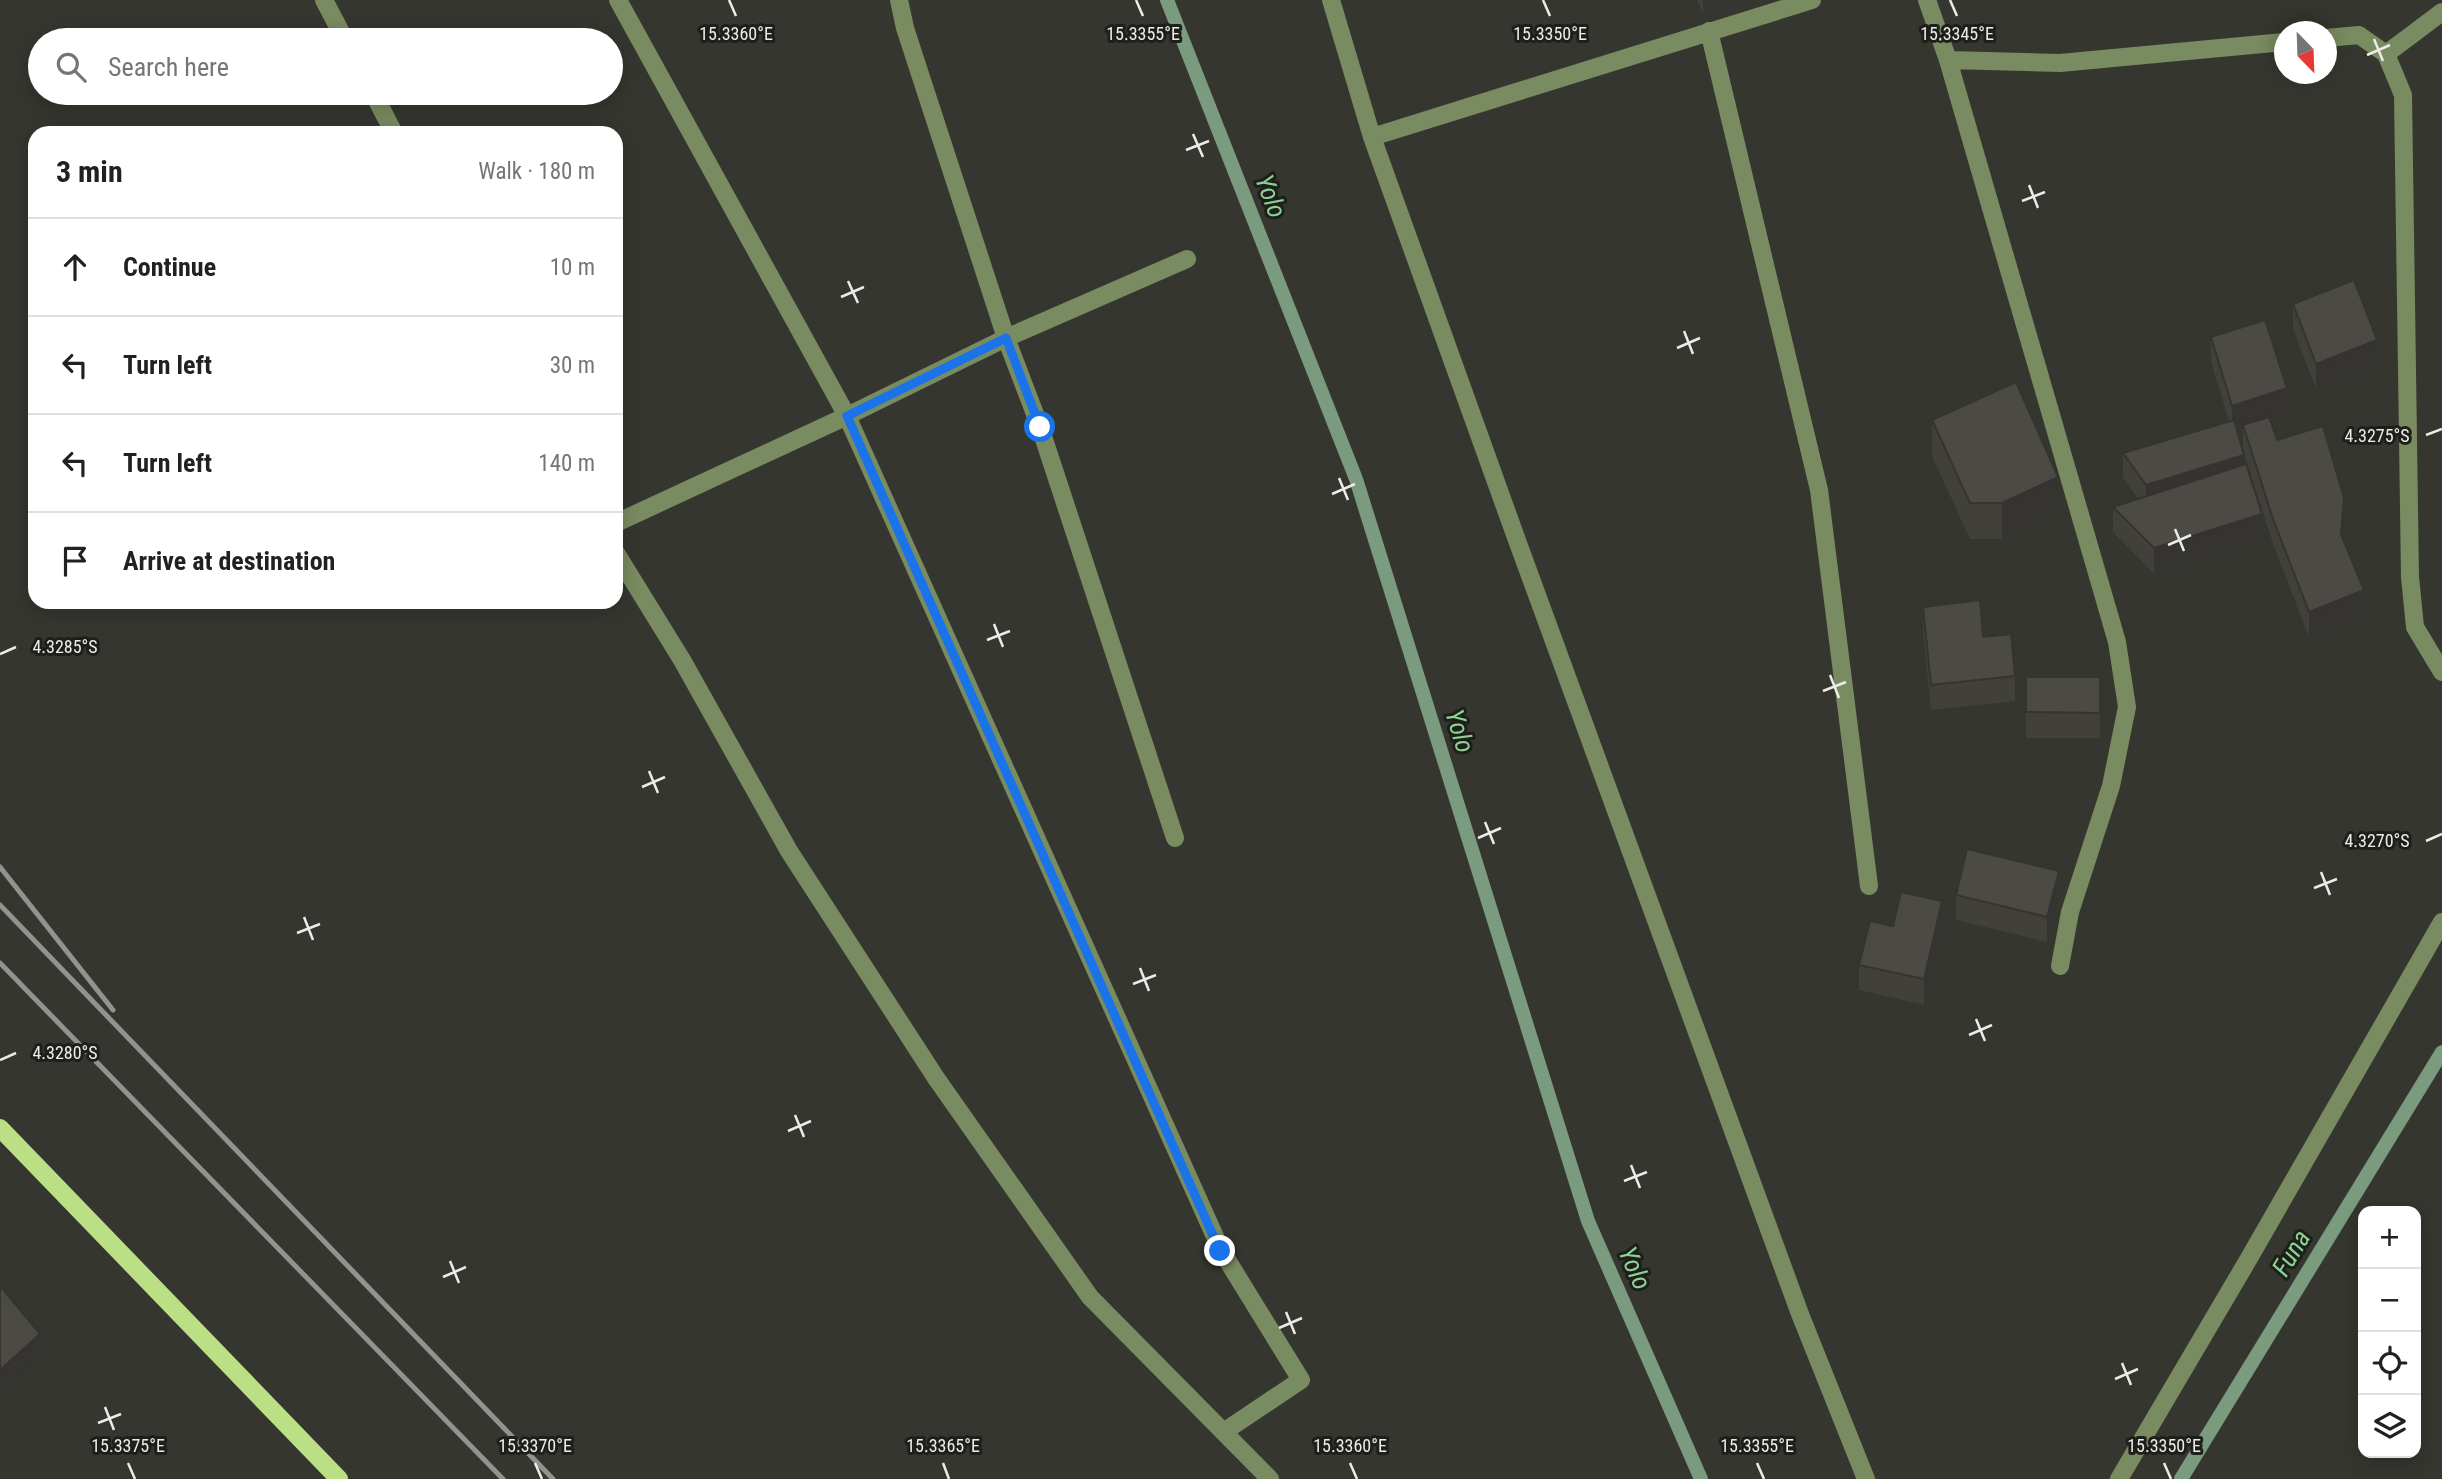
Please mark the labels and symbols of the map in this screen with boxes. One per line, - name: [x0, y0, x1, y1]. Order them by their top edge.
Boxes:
- north arrow: [2274, 21, 2337, 84]
- text: 15.3360°E: [699, 23, 773, 44]
- text: 15.3355°E: [1106, 23, 1180, 44]
- text: 15.3350°E: [1513, 23, 1587, 44]
- text: 15.3345°E: [1920, 23, 1994, 44]
- water label: Yolo: [1249, 170, 1293, 222]
- route start: [1024, 411, 1055, 442]
- text: 4.3275°S: [2344, 425, 2410, 446]
- text: 4.3285°S: [32, 636, 98, 657]
- water label: Yolo: [1439, 706, 1481, 756]
- text: 4.3270°S: [2344, 830, 2410, 851]
- text: 4.3280°S: [32, 1042, 98, 1063]
- water label: Funa: [2266, 1225, 2316, 1281]
- route end: [1204, 1235, 1235, 1266]
- water label: Yolo: [1612, 1242, 1658, 1294]
- text: 15.3375°E: [91, 1435, 165, 1456]
- text: 15.3370°E: [498, 1435, 572, 1456]
- text: 15.3365°E: [906, 1435, 980, 1456]
- text: 15.3360°E: [1313, 1435, 1387, 1456]
- text: 15.3355°E: [1720, 1435, 1794, 1456]
- text: 15.3350°E: [2127, 1435, 2201, 1456]

